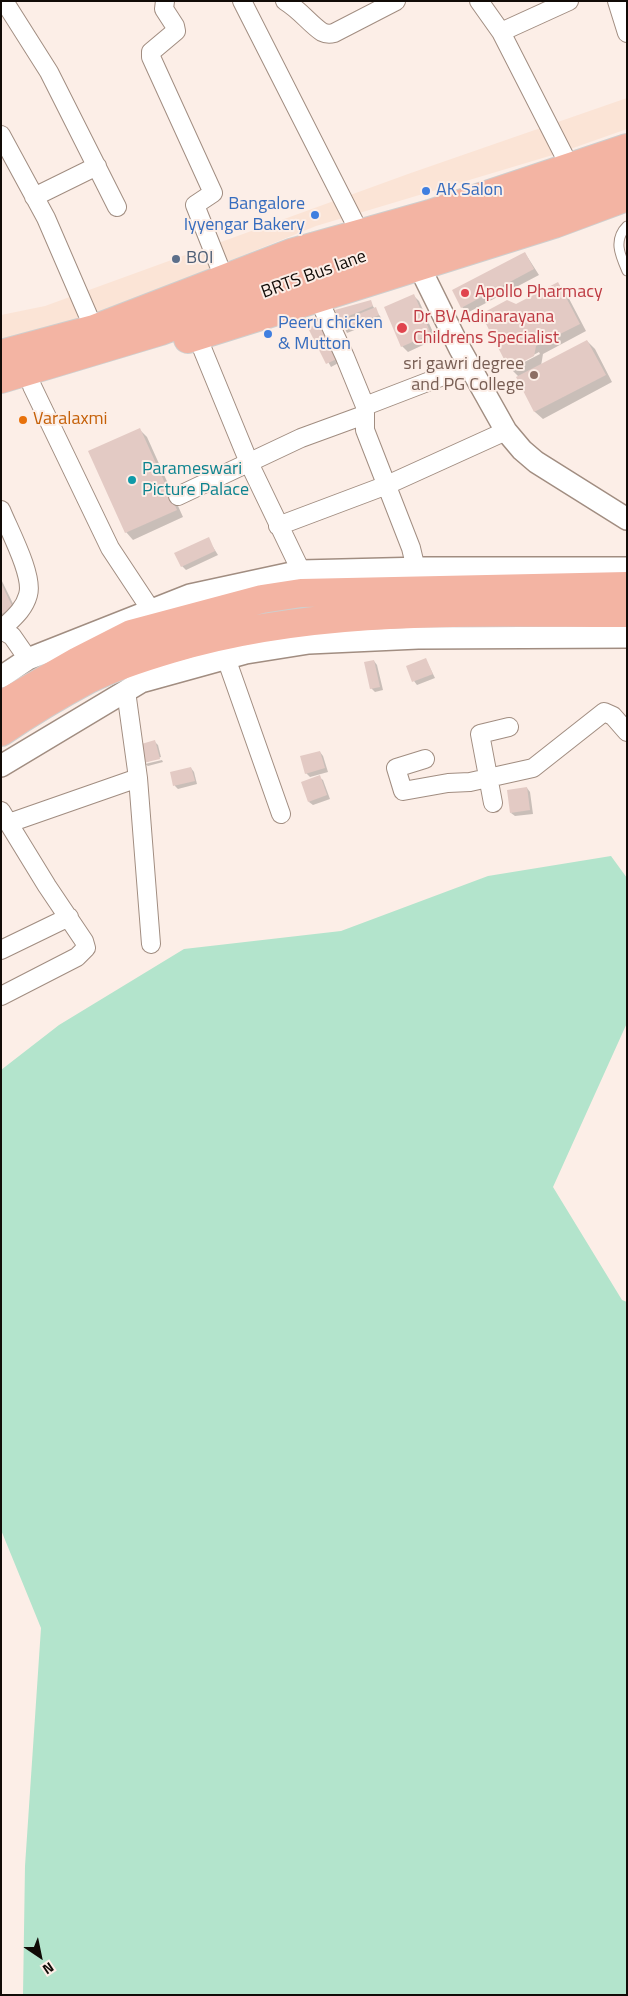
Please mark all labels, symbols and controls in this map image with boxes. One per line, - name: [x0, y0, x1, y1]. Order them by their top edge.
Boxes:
- place label: AK Salon: [436, 180, 503, 202]
- marker: AK Salon: [420, 185, 432, 197]
- place label: Bangalore Iyyengar Bakery: [184, 194, 305, 236]
- marker: Bangalore Iyyengar Bakery: [309, 209, 321, 221]
- street label: BRTS Bus lane: [259, 246, 369, 304]
- place label: BOI: [186, 248, 213, 270]
- marker: BOI: [170, 253, 182, 265]
- place label: Apollo Pharmacy: [475, 282, 603, 304]
- marker: Apollo Pharmacy: [459, 287, 471, 299]
- place label: Dr BV Adinarayana Childrens Specialist: [413, 307, 559, 350]
- place label: Peeru chicken & Mutton: [278, 313, 383, 356]
- marker: Dr BV Adinarayana Childrens Specialist: [395, 321, 409, 335]
- marker: Peeru chicken & Mutton: [262, 328, 274, 340]
- place label: sri gawri degree and PG College: [403, 354, 524, 396]
- marker: sri gawri degree and PG College: [528, 369, 540, 381]
- place label: Varalaxmi: [33, 409, 108, 431]
- marker: Varalaxmi: [17, 414, 29, 426]
- place label: Parameswari Picture Palace: [142, 459, 249, 502]
- marker: Parameswari Picture Palace: [126, 474, 138, 486]
- north arrow: [15, 1931, 65, 1981]
- text: N: [39, 1957, 59, 1980]

